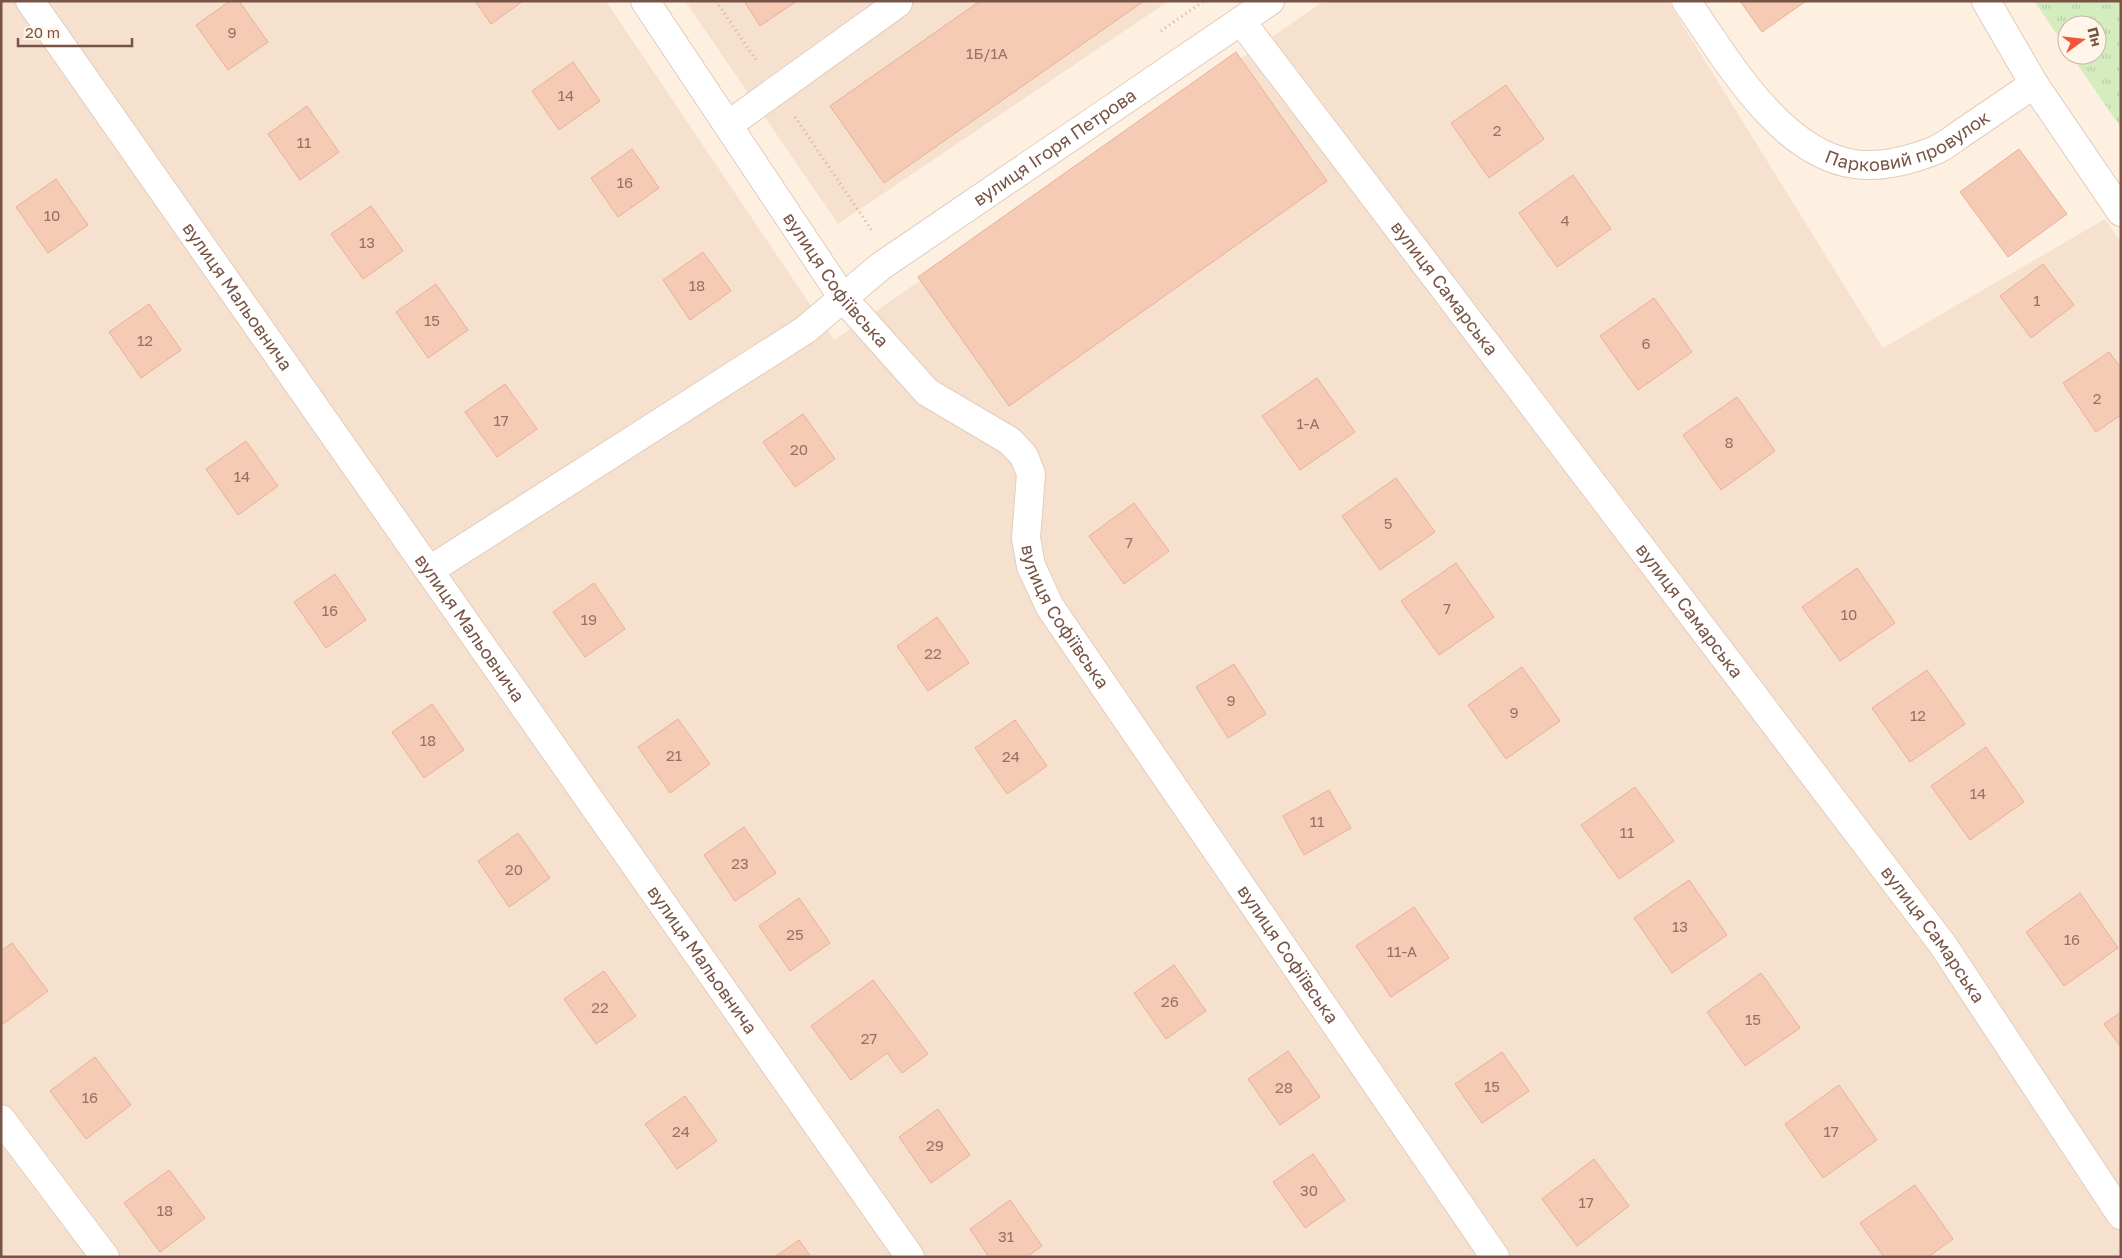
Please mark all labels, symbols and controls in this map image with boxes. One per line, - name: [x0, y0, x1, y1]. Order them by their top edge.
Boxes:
- scale bar: [18, 15, 131, 47]
- north arrow: [2057, 15, 2107, 65]
- text: 20 m: [25, 23, 60, 41]
- house number: 9: [227, 23, 237, 41]
- text: Пн: [2084, 25, 2106, 48]
- house number: 1Б/1А: [966, 44, 1008, 62]
- street label: вулиця Ігоря Петрова: [969, 83, 1140, 210]
- house number: 14: [558, 86, 574, 104]
- street label: Парковий провулок: [1822, 106, 1994, 175]
- house number: 2: [1493, 121, 1501, 139]
- house number: 11: [297, 133, 311, 151]
- house number: 16: [617, 173, 633, 191]
- house number: 10: [44, 206, 60, 224]
- street label: вулиця Софіївська: [779, 208, 894, 351]
- house number: 4: [1560, 211, 1570, 229]
- street label: вулиця Самарська: [1387, 216, 1503, 360]
- street label: вулиця Мальовнича: [178, 218, 298, 375]
- house number: 13: [359, 233, 375, 251]
- house number: 18: [689, 276, 705, 294]
- house number: 1: [2033, 291, 2041, 309]
- house number: 15: [424, 311, 440, 329]
- house number: 12: [137, 331, 153, 349]
- house number: 6: [1641, 334, 1651, 352]
- house number: 2: [2093, 389, 2101, 407]
- house number: 17: [493, 411, 509, 429]
- house number: 1-А: [1296, 414, 1320, 432]
- house number: 8: [1724, 433, 1734, 451]
- house number: 20: [790, 440, 808, 458]
- house number: 14: [234, 467, 250, 485]
- house number: 5: [1384, 514, 1392, 532]
- house number: 7: [1125, 533, 1133, 551]
- street label: вулиця Самарська: [1632, 539, 1748, 682]
- street label: вулиця Софіївська: [1017, 543, 1114, 692]
- street label: вулиця Мальовнича: [411, 549, 530, 706]
- house number: 7: [1443, 599, 1451, 617]
- house number: 16: [322, 601, 338, 619]
- house number: 10: [1841, 605, 1857, 623]
- house number: 19: [581, 610, 597, 628]
- house number: 22: [924, 644, 942, 662]
- house number: 9: [1226, 691, 1236, 709]
- house number: 9: [1509, 703, 1519, 721]
- house number: 12: [1910, 706, 1926, 724]
- house number: 18: [420, 731, 436, 749]
- house number: 21: [666, 746, 682, 764]
- house number: 24: [1002, 747, 1020, 765]
- house number: 14: [1970, 784, 1986, 802]
- house number: 11: [1310, 812, 1324, 830]
- house number: 11: [1620, 823, 1634, 841]
- house number: 23: [731, 854, 749, 872]
- house number: 20: [505, 860, 523, 878]
- street label: вулиця Самарська: [1877, 861, 1990, 1007]
- street label: вулиця Софіївська: [1233, 880, 1344, 1027]
- street label: вулиця Мальовнича: [643, 881, 762, 1038]
- house number: 13: [1672, 917, 1688, 935]
- house number: 25: [786, 925, 804, 943]
- house number: 16: [2064, 930, 2080, 948]
- house number: 11-А: [1387, 942, 1417, 960]
- house number: 26: [1161, 992, 1179, 1010]
- house number: 22: [591, 998, 609, 1016]
- house number: 15: [1745, 1010, 1761, 1028]
- house number: 27: [861, 1029, 877, 1047]
- house number: 15: [1484, 1077, 1500, 1095]
- house number: 28: [1275, 1078, 1293, 1096]
- house number: 16: [82, 1088, 98, 1106]
- house number: 24: [672, 1122, 690, 1140]
- house number: 17: [1823, 1122, 1839, 1140]
- house number: 29: [926, 1136, 944, 1154]
- house number: 30: [1300, 1181, 1318, 1199]
- house number: 17: [1578, 1193, 1594, 1211]
- house number: 18: [157, 1201, 173, 1219]
- house number: 31: [998, 1227, 1014, 1245]

